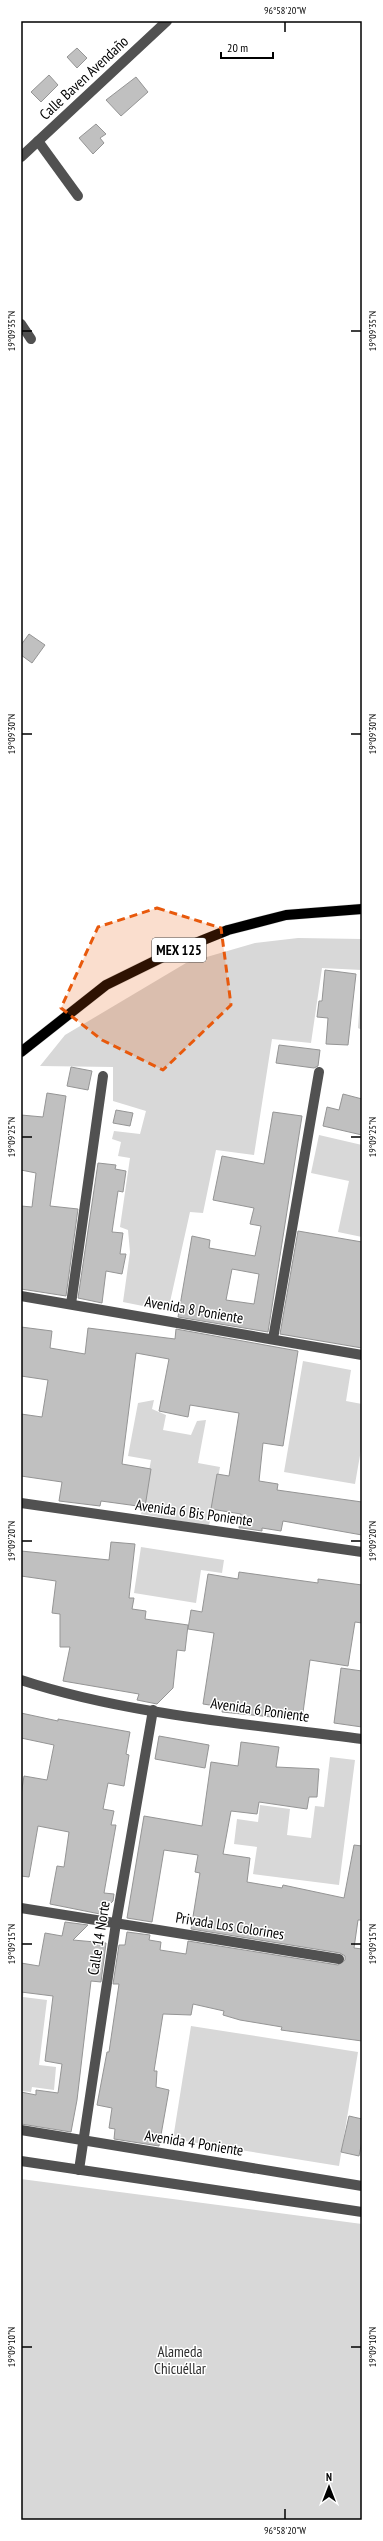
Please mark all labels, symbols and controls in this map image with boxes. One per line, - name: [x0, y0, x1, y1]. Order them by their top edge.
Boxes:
- text: 96°58'20"W: [264, 4, 306, 17]
- street label: Calle Baven Avendaño: [35, 32, 132, 124]
- scale bar: [221, 34, 273, 60]
- text: 20 m: [227, 40, 248, 55]
- text: 19°09'35"N: [5, 311, 18, 351]
- text: 19°09'35"N: [366, 311, 379, 351]
- text: 19°09'30"N: [5, 714, 18, 754]
- text: 19°09'30"N: [366, 714, 379, 754]
- road number: MEX 125: [152, 938, 206, 962]
- text: 19°09'25"N: [5, 1117, 18, 1157]
- text: 19°09'25"N: [366, 1117, 379, 1157]
- street label: Avenida 8 Poniente: [143, 1291, 245, 1328]
- street label: Avenida 6 Bis Poniente: [134, 1495, 254, 1530]
- text: 19°09'20"N: [5, 1521, 18, 1561]
- text: 19°09'20"N: [366, 1521, 379, 1561]
- street label: Avenida 6 Poniente: [209, 1693, 311, 1726]
- street label: Calle 14 Norte: [83, 1899, 114, 1976]
- street label: Privada Los Colorines: [174, 1908, 286, 1943]
- text: 19°09'15"N: [5, 1924, 18, 1964]
- text: 19°09'15"N: [366, 1924, 379, 1964]
- street label: Avenida 4 Poniente: [143, 2125, 245, 2160]
- text: 19°09'10"N: [5, 2327, 18, 2367]
- text: 19°09'10"N: [366, 2327, 379, 2367]
- park label: Alameda Chicuéllar: [154, 2342, 207, 2378]
- north arrow: [309, 2467, 349, 2507]
- text: N: [326, 2470, 332, 2484]
- text: 96°58'20"W: [264, 2524, 306, 2537]

